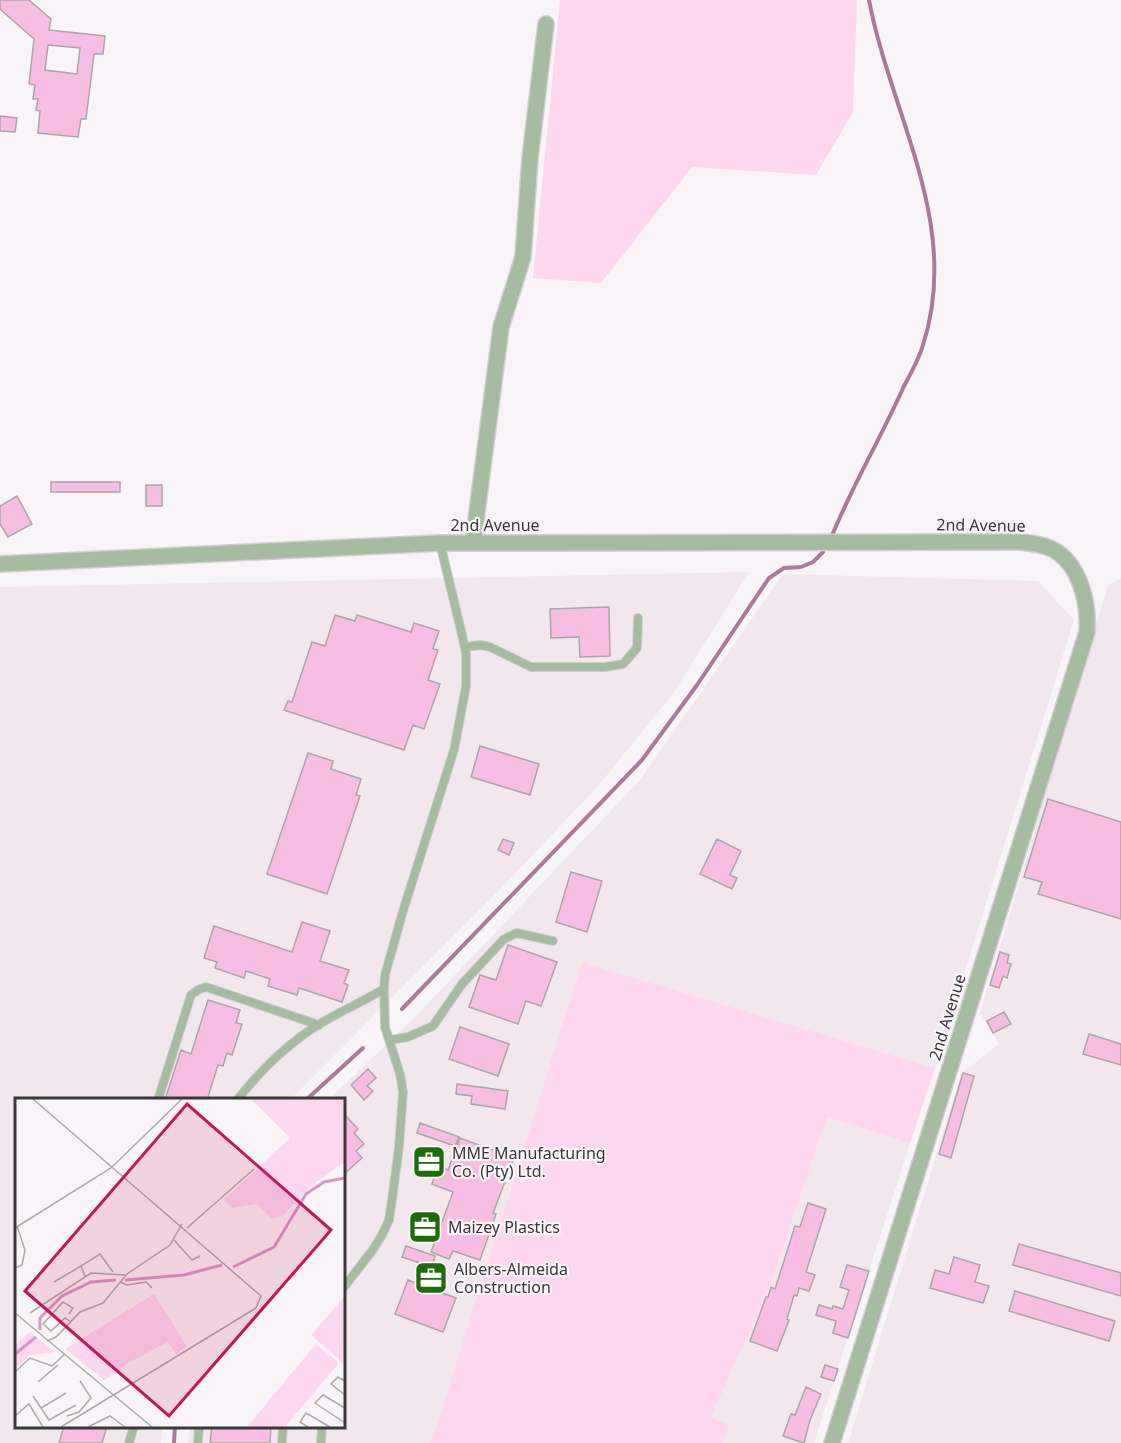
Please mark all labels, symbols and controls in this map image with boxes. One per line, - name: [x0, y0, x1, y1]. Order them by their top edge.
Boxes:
- street label: 2nd Avenue: [936, 513, 1026, 537]
- street label: 2nd Avenue: [450, 514, 540, 536]
- street label: 2nd Avenue: [923, 971, 971, 1063]
- inset map: [15, 1098, 345, 1428]
- place label: MME Manufacturing Co. (Pty) Ltd.: [452, 1142, 606, 1182]
- office icon: MME Manufacturing Co. (Pty) Ltd.: [411, 1144, 447, 1180]
- office icon: Maizey Plastics: [407, 1209, 443, 1245]
- place label: Maizey Plastics: [448, 1216, 560, 1238]
- place label: Albers-Almeida Construction: [454, 1258, 568, 1298]
- office icon: Albers-Almeida Construction: [413, 1260, 449, 1296]

